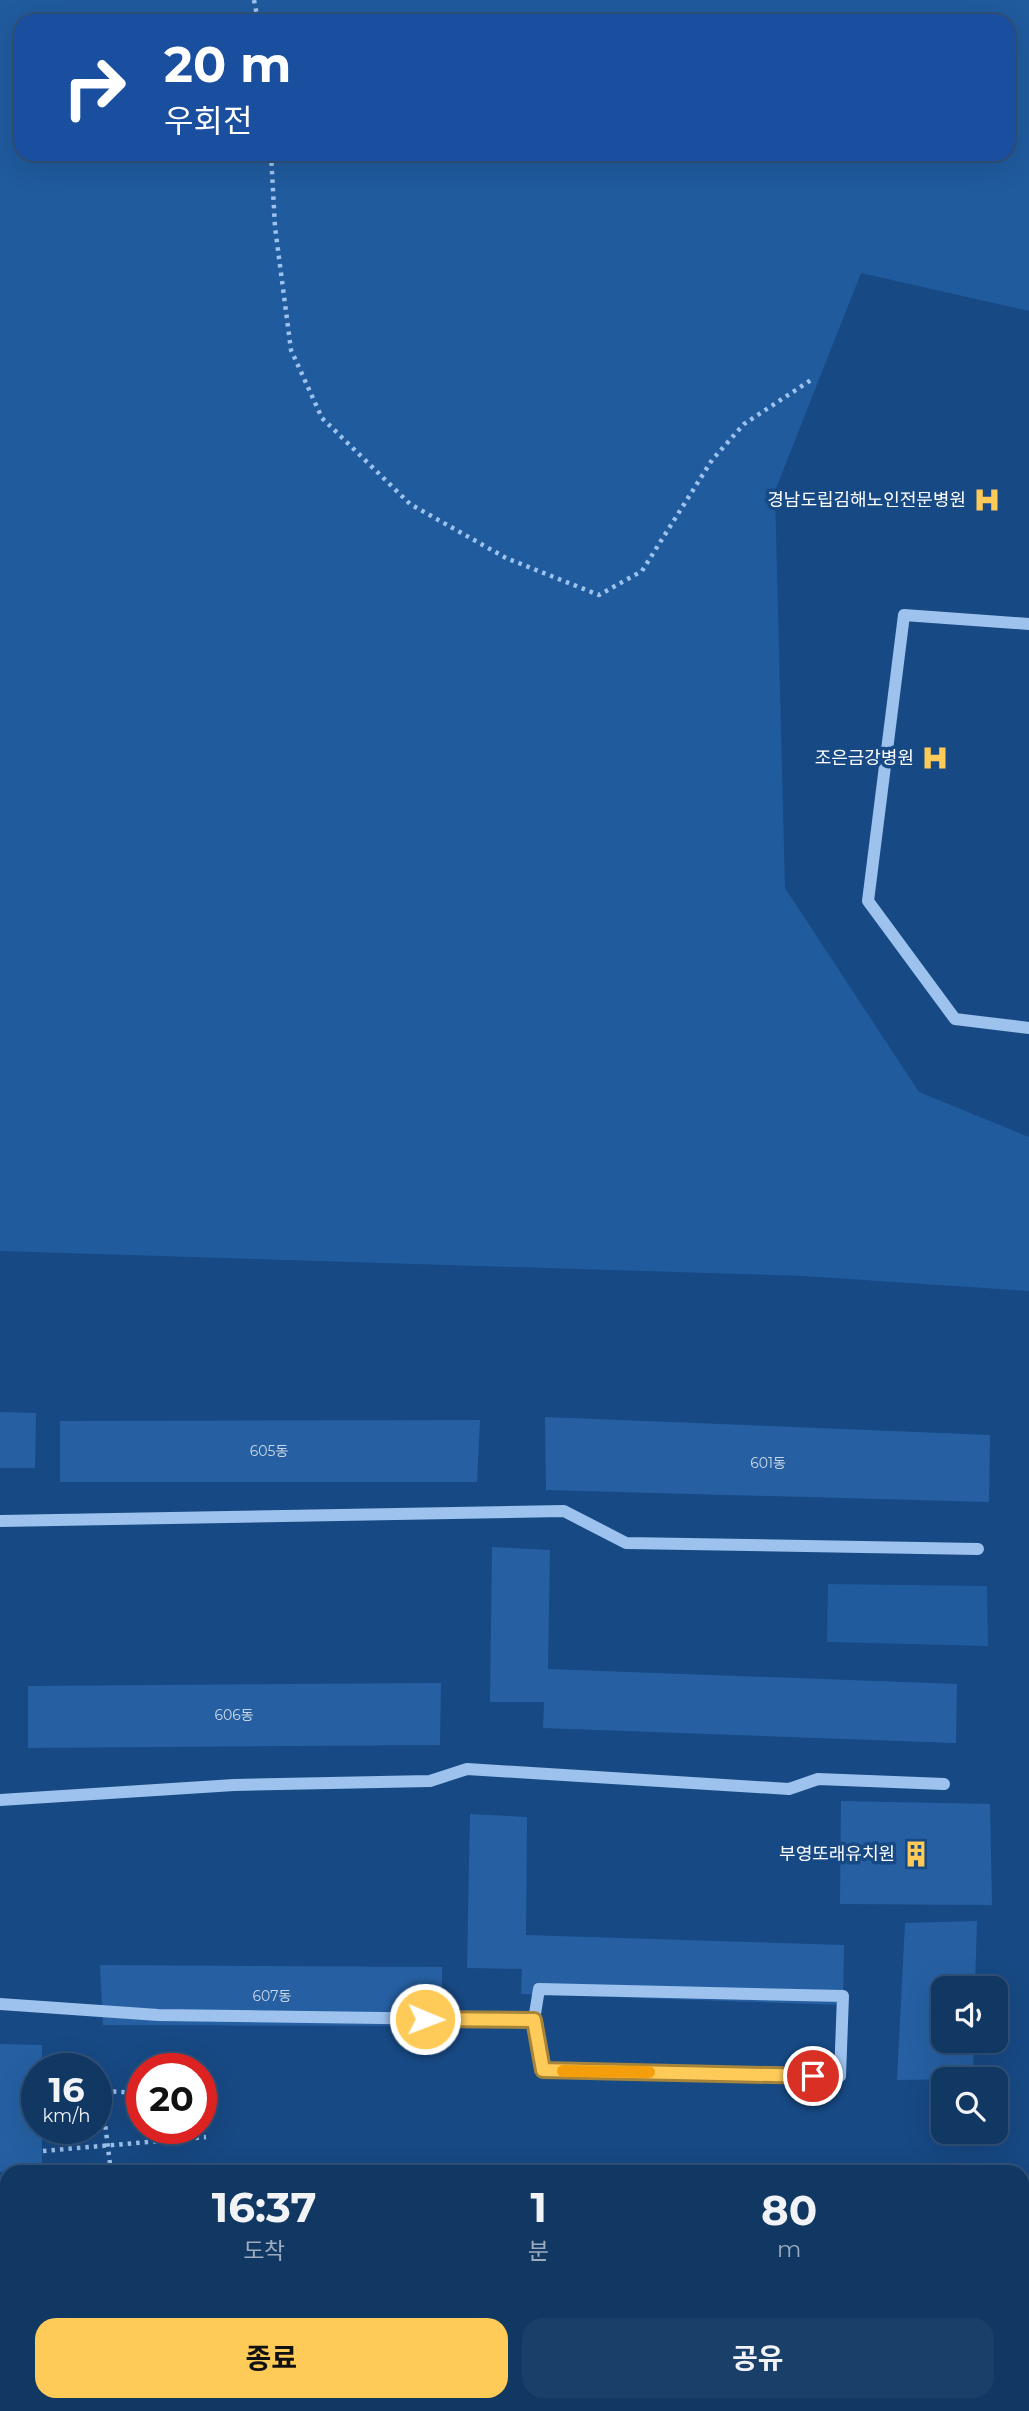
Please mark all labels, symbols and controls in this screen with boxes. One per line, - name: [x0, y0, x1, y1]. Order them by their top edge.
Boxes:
- text: 20 m: [164, 35, 291, 94]
- icon: right: [49, 42, 140, 133]
- text: 우회전: [164, 101, 252, 140]
- hospital icon: 경남도립김해노인전문병원: [972, 485, 1002, 515]
- place label: 경남도립김해노인전문병원: [767, 489, 966, 511]
- hospital icon: 조은금강병원: [920, 743, 950, 773]
- place label: 조은금강병원: [815, 747, 914, 769]
- house number: 605동: [250, 1442, 288, 1460]
- house number: 601동: [750, 1454, 786, 1472]
- house number: 606동: [214, 1706, 254, 1724]
- building icon: 부영또래유치원: [901, 1839, 931, 1869]
- place label: 부영또래유치원: [779, 1843, 895, 1865]
- map controls: [931, 1976, 1008, 2144]
- button: sound: [931, 1976, 1008, 2053]
- position arrow: [388, 1982, 462, 2056]
- house number: 607동: [253, 1987, 292, 2005]
- pin: [783, 2046, 843, 2106]
- speed limit sign: 20: [126, 2053, 217, 2144]
- icon: arrive: [794, 2057, 832, 2095]
- button: search: [931, 2067, 1008, 2144]
- text: 16: [48, 2068, 85, 2111]
- text: km/h: [42, 2105, 91, 2127]
- text: 16:37: [212, 2181, 316, 2233]
- text: 1: [531, 2181, 547, 2233]
- text: 80: [761, 2184, 817, 2236]
- text: m: [777, 2235, 801, 2263]
- text: 도착: [243, 2237, 285, 2265]
- text: 분: [528, 2237, 549, 2265]
- button: 종료: [35, 2318, 508, 2398]
- button: 공유: [522, 2318, 994, 2398]

